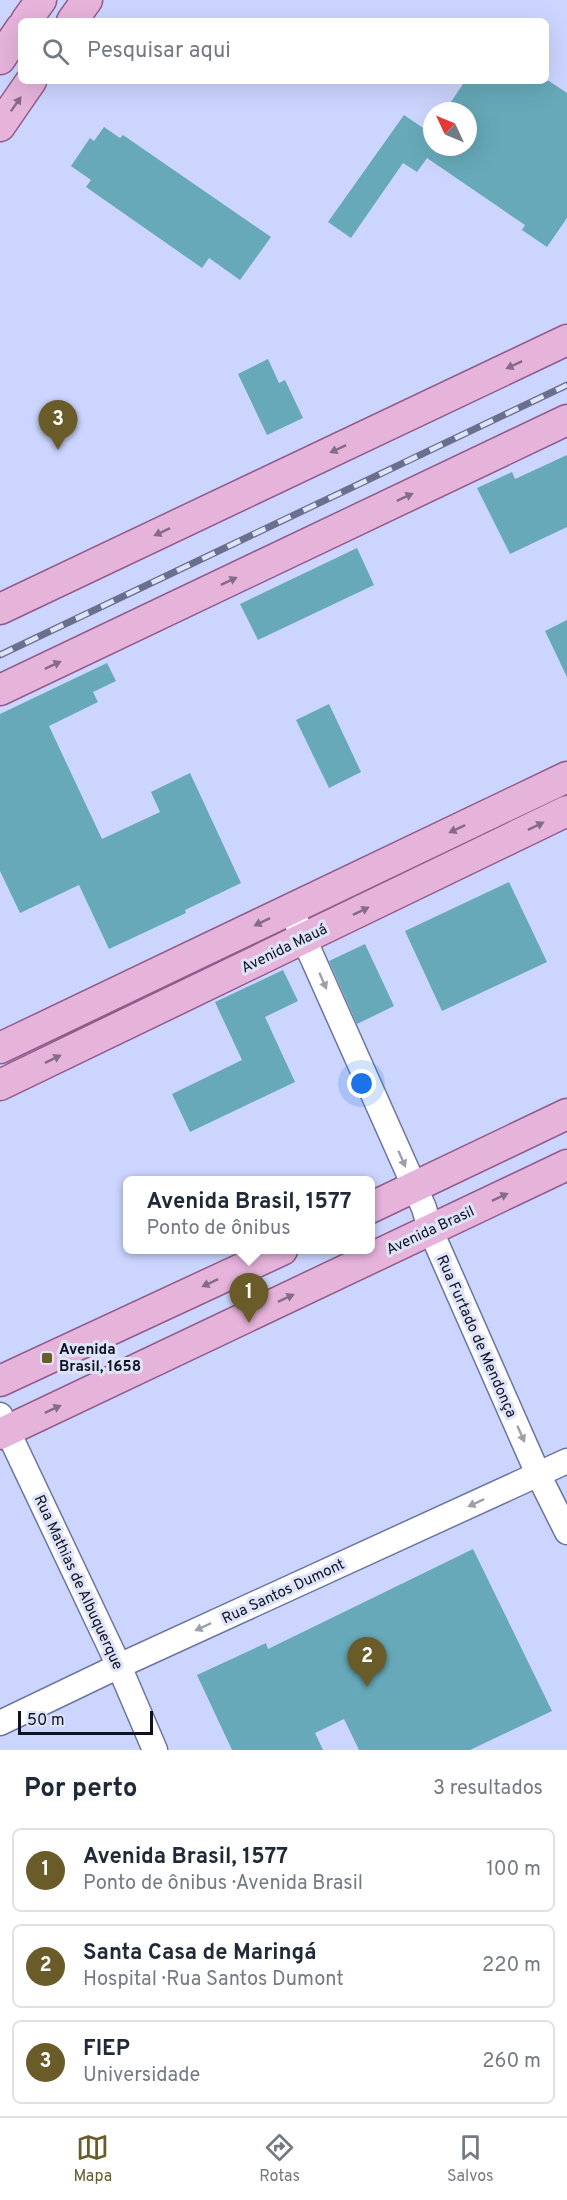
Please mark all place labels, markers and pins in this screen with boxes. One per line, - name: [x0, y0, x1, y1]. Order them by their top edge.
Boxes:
- pin: 3: [38, 400, 78, 450]
- pin: 1: [230, 1274, 268, 1323]
- place label: Avenida Brasil, 1658: [59, 1341, 141, 1377]
- marker: Avenida Brasil, 1658: [40, 1351, 54, 1365]
- pin: 2: [348, 1638, 386, 1687]

